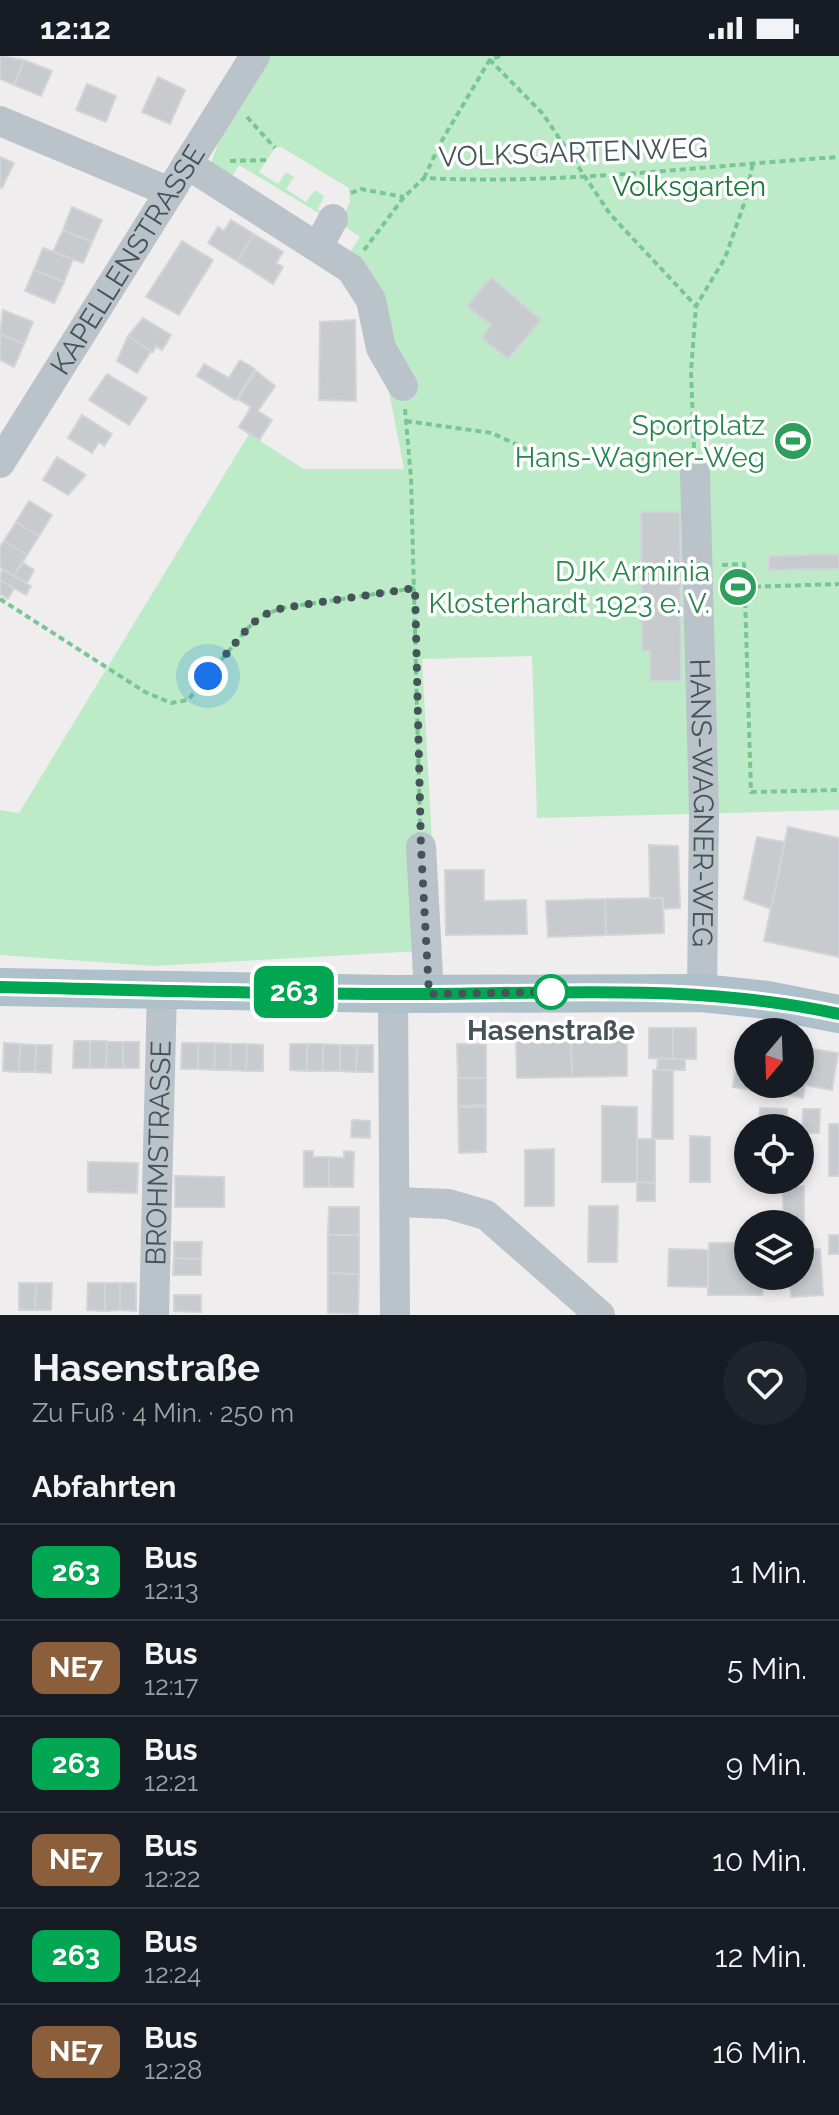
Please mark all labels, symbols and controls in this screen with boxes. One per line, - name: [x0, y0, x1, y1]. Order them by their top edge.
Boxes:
- text: 12:12: [40, 11, 111, 46]
- street label: VOLKSGARTENWEG: [438, 131, 708, 174]
- street label: KAPELLENSTRASSE: [44, 139, 212, 381]
- park label: Volksgarten: [612, 170, 766, 203]
- place label: Sportplatz Hans-Wagner-Weg: [515, 409, 765, 474]
- sports icon: Sportplatz Hans-Wagner-Weg: [772, 420, 814, 462]
- place label: DJK Arminia Klosterhardt 1923 e. V.: [429, 555, 710, 620]
- sports icon: DJK Arminia Klosterhardt 1923 e. V.: [717, 566, 759, 608]
- your location: [188, 656, 228, 696]
- street label: HANS-WAGNER-WEG: [683, 658, 720, 947]
- line badge: 263: [248, 966, 340, 1018]
- text: 263: [270, 975, 318, 1008]
- marker: Hasenstraße: [534, 975, 568, 1009]
- place label: Hasenstraße: [467, 1014, 635, 1047]
- north arrow: [734, 1018, 814, 1098]
- map controls: [734, 1018, 814, 1290]
- street label: BROHMSTRASSE: [139, 1040, 178, 1266]
- button: locate: [734, 1114, 814, 1194]
- button: layers: [734, 1210, 814, 1290]
- button: heart: [723, 1341, 807, 1425]
- text: Hasenstraße: [32, 1345, 260, 1390]
- text: Zu Fuß · 4 Min. · 250 m: [32, 1398, 294, 1428]
- text: Abfahrten: [32, 1469, 176, 1504]
- text: Bus: [144, 1540, 198, 1575]
- text: 263: [52, 1555, 100, 1588]
- text: 1 Min.: [731, 1555, 807, 1590]
- text: 12:13: [144, 1575, 199, 1605]
- text: Bus: [144, 1636, 198, 1671]
- text: NE7: [49, 1651, 103, 1684]
- text: 5 Min.: [727, 1651, 807, 1686]
- text: 12:17: [144, 1671, 198, 1701]
- text: Bus: [144, 1732, 198, 1767]
- text: 263: [52, 1747, 100, 1780]
- text: 9 Min.: [726, 1747, 807, 1782]
- text: 12:21: [144, 1767, 198, 1797]
- text: Bus: [144, 1828, 198, 1863]
- text: NE7: [49, 1843, 103, 1876]
- text: 10 Min.: [712, 1843, 807, 1878]
- text: 12:22: [144, 1863, 201, 1893]
- text: Bus: [144, 1924, 198, 1959]
- text: 263: [52, 1939, 100, 1972]
- text: 12 Min.: [715, 1939, 807, 1974]
- text: 12:24: [144, 1959, 201, 1989]
- text: Bus: [144, 2020, 198, 2055]
- text: NE7: [49, 2035, 103, 2068]
- text: 16 Min.: [712, 2035, 807, 2070]
- text: 12:28: [144, 2055, 203, 2085]

